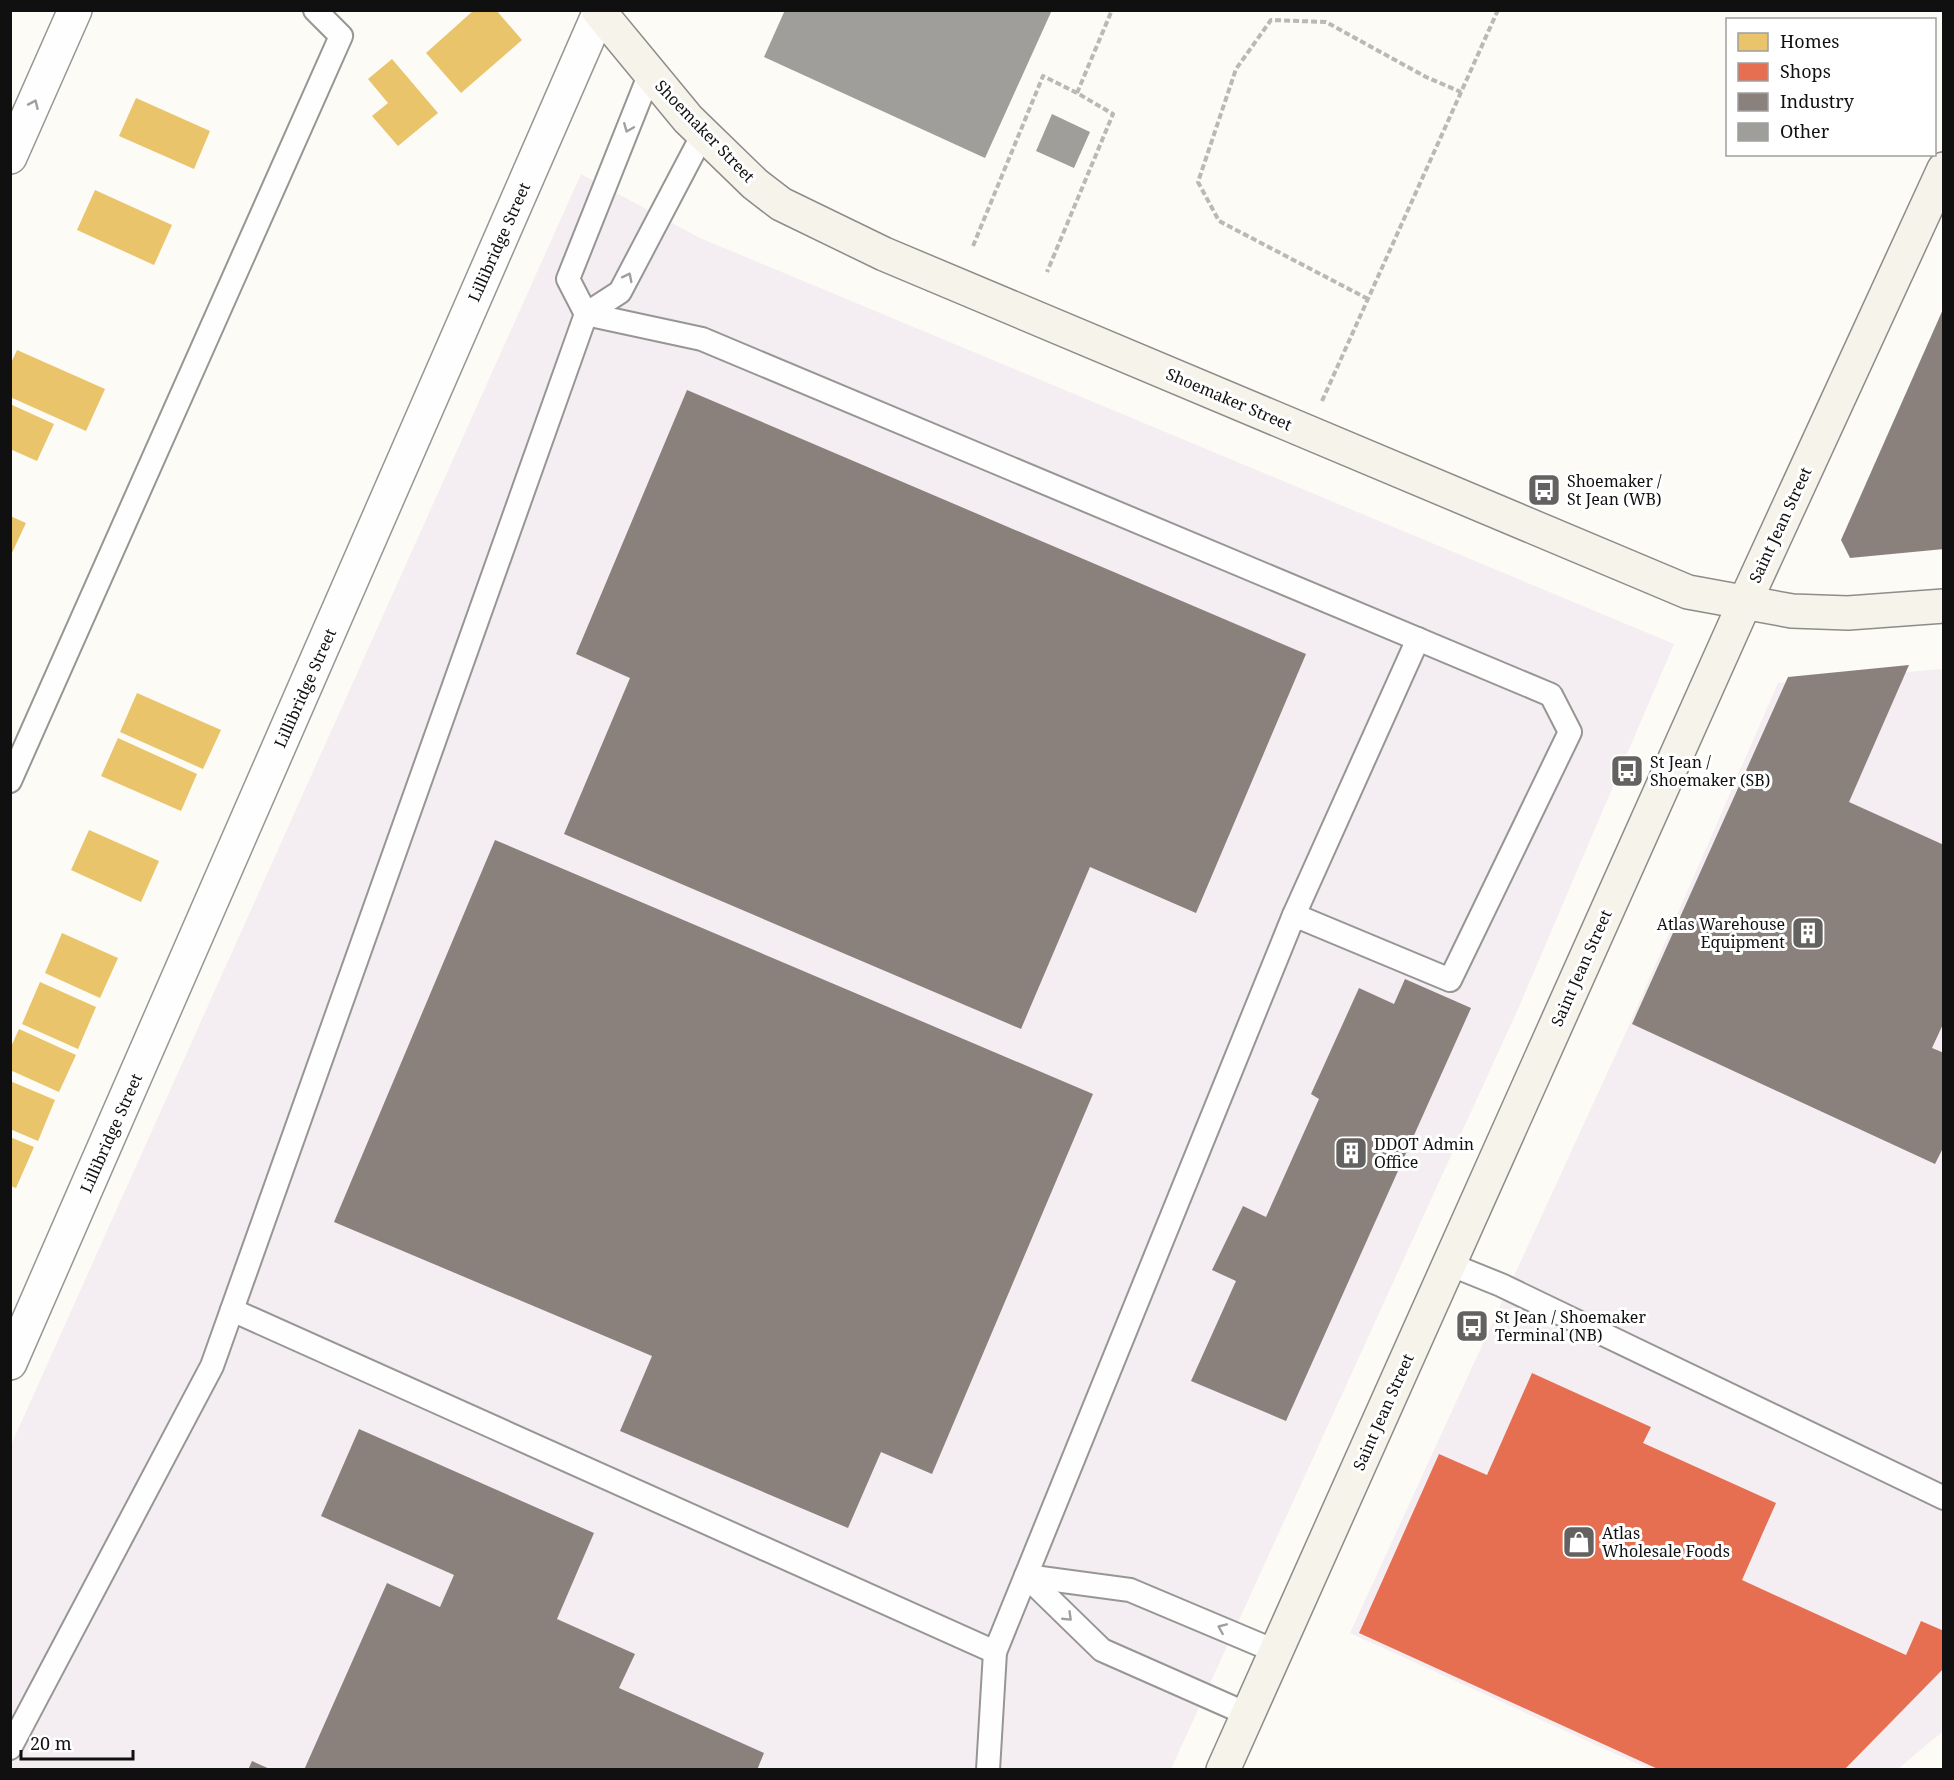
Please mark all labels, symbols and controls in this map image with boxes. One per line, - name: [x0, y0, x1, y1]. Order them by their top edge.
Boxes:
- legend: [1726, 18, 1936, 156]
- text: Homes: [1780, 29, 1839, 53]
- text: Shops: [1780, 59, 1831, 83]
- street label: Shoemaker Street: [650, 75, 760, 187]
- text: Industry: [1780, 89, 1855, 113]
- one-way arrow: [27, 99, 39, 110]
- text: Other: [1780, 119, 1830, 143]
- one-way arrow: [623, 121, 635, 132]
- street label: Lillibridge Street: [463, 179, 535, 305]
- one-way arrow: [621, 272, 632, 283]
- street label: Shoemaker Street: [1163, 363, 1296, 436]
- street label: Saint Jean Street: [1744, 463, 1817, 586]
- place label: Shoemaker / St Jean (WB): [1567, 470, 1662, 510]
- bus stop icon: Shoemaker / St Jean (WB): [1526, 472, 1562, 508]
- street label: Lillibridge Street: [269, 625, 341, 751]
- place label: St Jean / Shoemaker (SB): [1650, 751, 1770, 791]
- bus stop icon: St Jean / Shoemaker (SB): [1609, 753, 1645, 789]
- street label: Saint Jean Street: [1545, 906, 1617, 1030]
- place label: Atlas Warehouse Equipment: [1657, 913, 1785, 953]
- building icon: Atlas Warehouse Equipment: [1790, 915, 1826, 951]
- street label: Lillibridge Street: [75, 1070, 147, 1196]
- place label: DDOT Admin Office: [1374, 1133, 1474, 1173]
- building icon: DDOT Admin Office: [1333, 1135, 1369, 1171]
- place label: St Jean / Shoemaker Terminal (NB): [1495, 1306, 1646, 1346]
- bus stop icon: St Jean / Shoemaker Terminal (NB): [1454, 1308, 1490, 1344]
- street label: Saint Jean Street: [1347, 1350, 1419, 1474]
- place label: Atlas Wholesale Foods: [1602, 1522, 1730, 1562]
- shop icon: Atlas Wholesale Foods: [1561, 1524, 1597, 1560]
- one-way arrow: [1062, 1610, 1072, 1621]
- one-way arrow: [1217, 1623, 1228, 1635]
- scale bar: [21, 1723, 134, 1761]
- text: 20 m: [30, 1731, 72, 1755]

